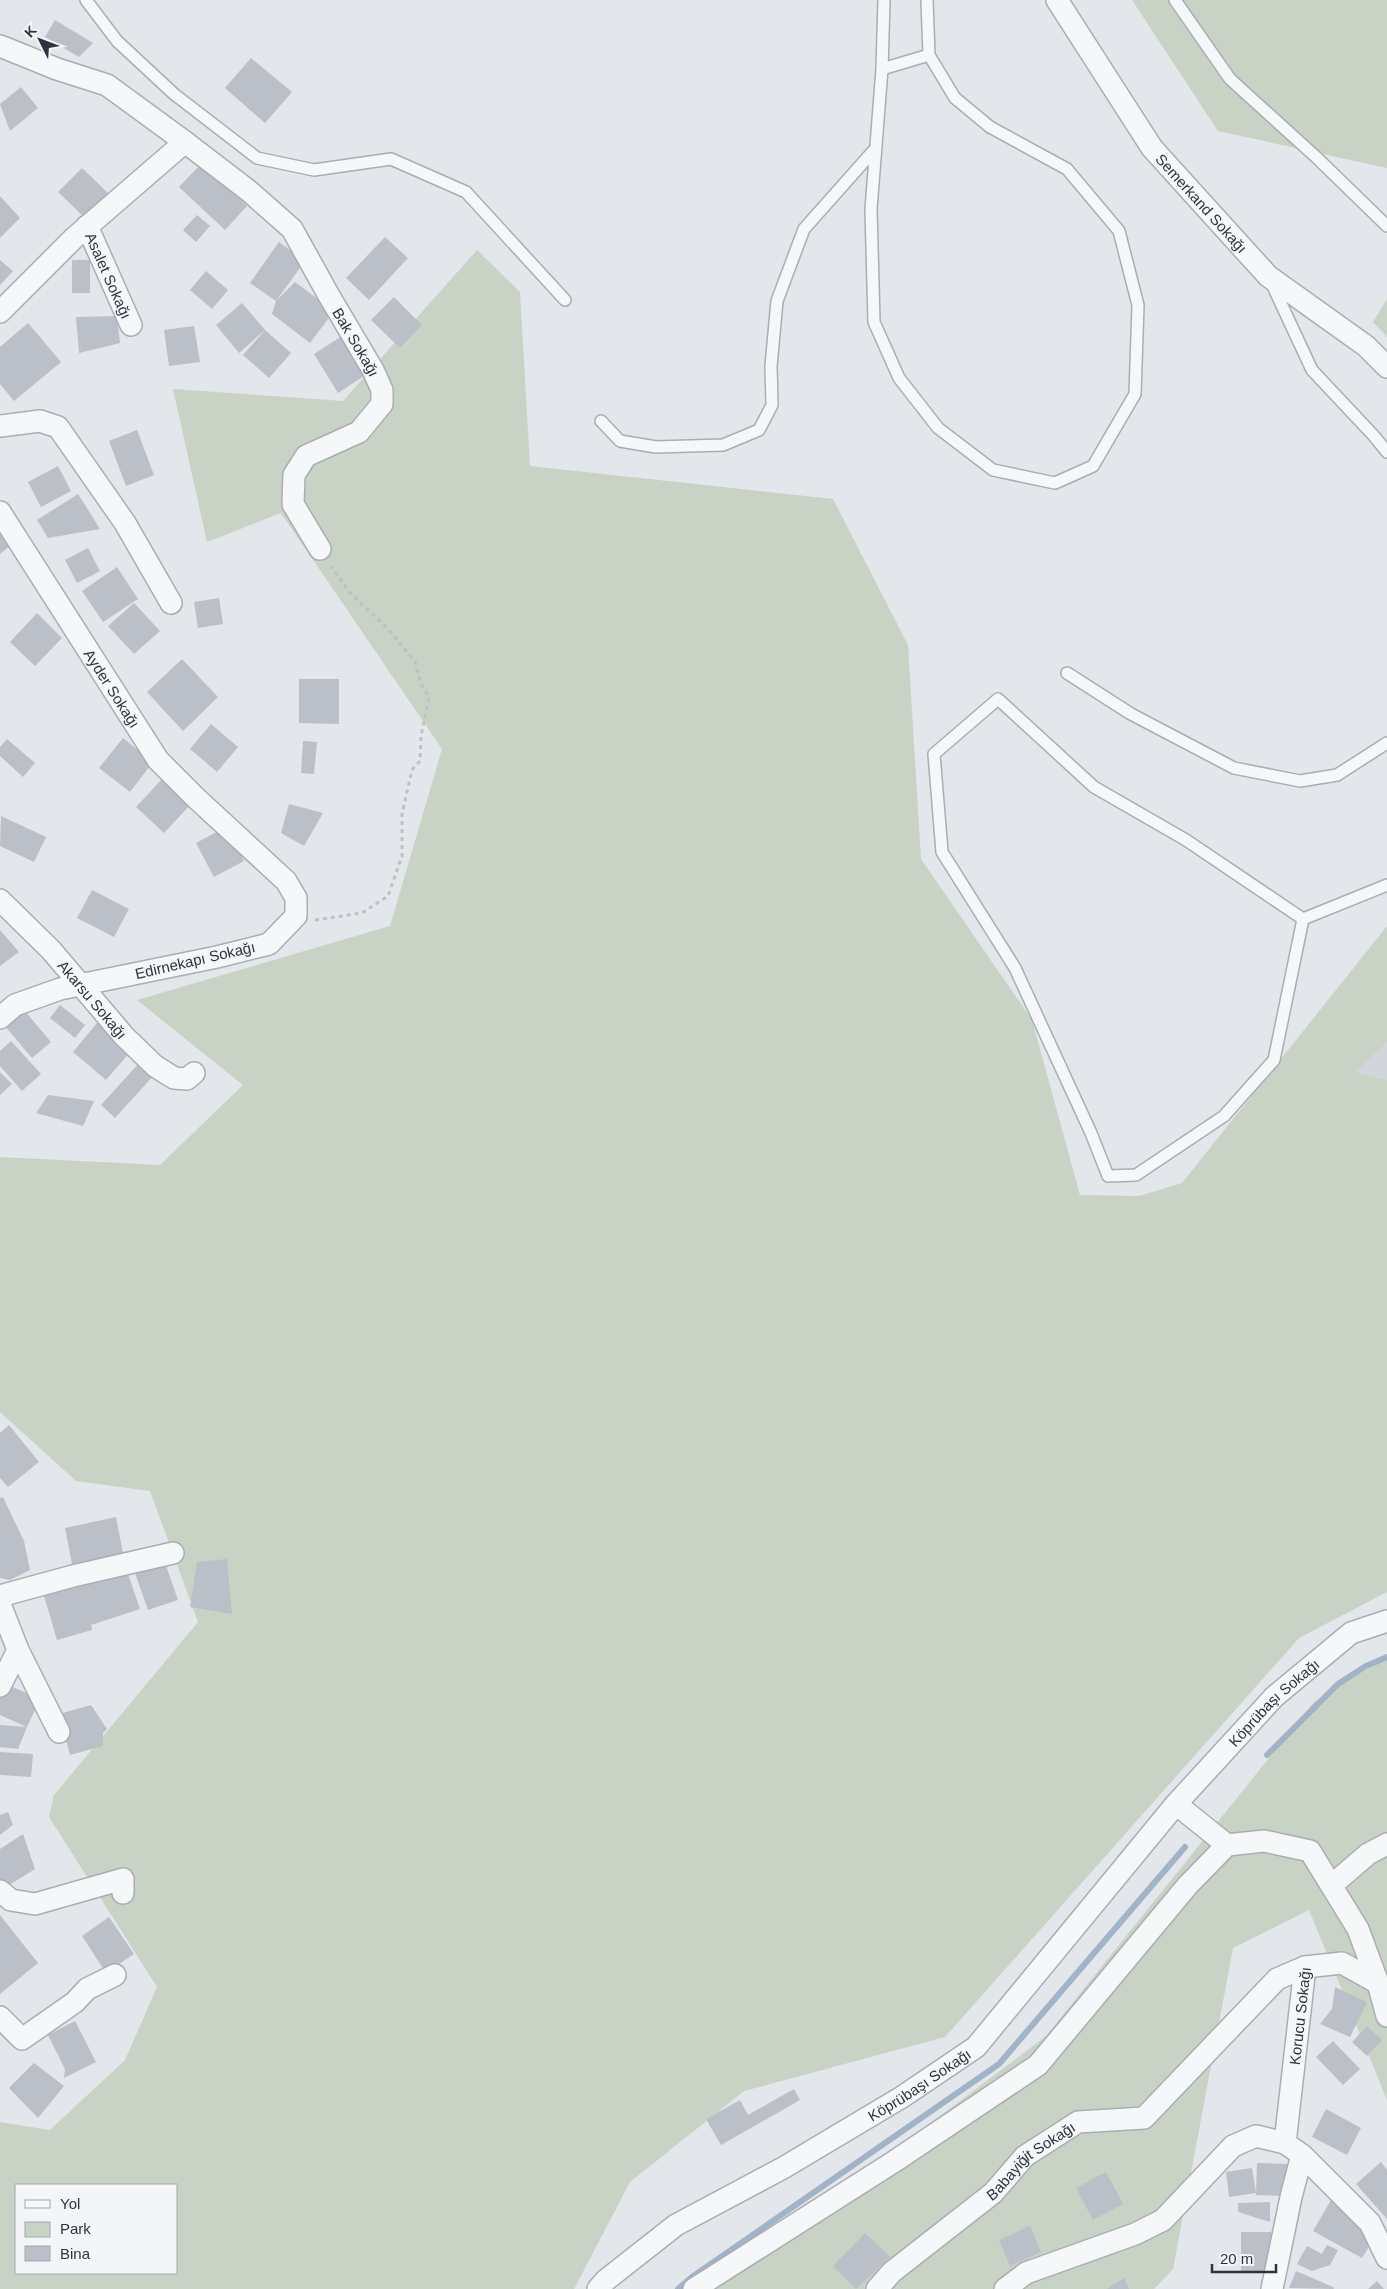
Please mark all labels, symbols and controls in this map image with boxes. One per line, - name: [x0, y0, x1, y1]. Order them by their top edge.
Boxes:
- north arrow: [15, 15, 65, 65]
- text: K: [21, 22, 40, 40]
- street label: Semerkand Sokağı: [1153, 150, 1251, 256]
- street label: Asalet Sokağı: [82, 230, 136, 321]
- street label: Bak Sokağı: [330, 305, 383, 379]
- street label: Ayder Sokağı: [81, 646, 144, 731]
- street label: Edirnekapı Sokağı: [133, 938, 257, 982]
- street label: Akarsu Sokağı: [55, 957, 131, 1042]
- street label: Köprübaşı Sokağı: [1225, 1655, 1322, 1750]
- street label: Korucu Sokağı: [1285, 1966, 1313, 2066]
- street label: Köprübaşı Sokağı: [865, 2045, 974, 2124]
- street label: Babayiğit Sokağı: [983, 2118, 1078, 2204]
- legend: [15, 2184, 178, 2274]
- text: Yol: [60, 2195, 80, 2212]
- text: Park: [60, 2220, 91, 2237]
- scale bar: [1212, 2242, 1276, 2274]
- text: Bina: [60, 2245, 91, 2262]
- text: 20 m: [1220, 2250, 1253, 2267]

